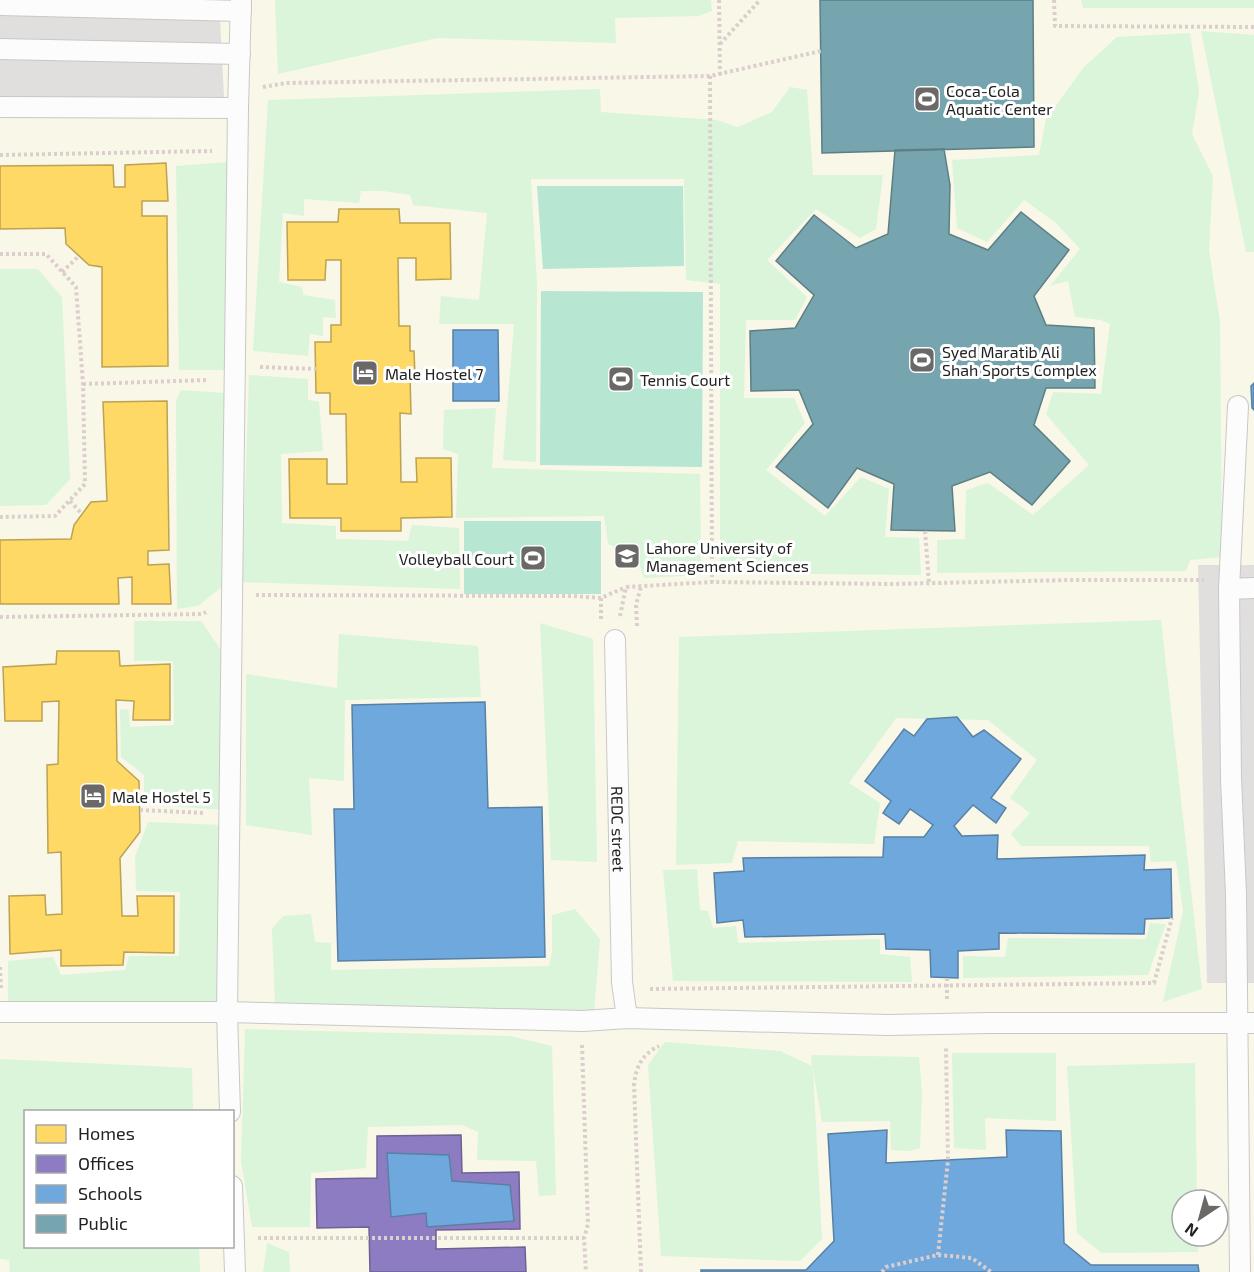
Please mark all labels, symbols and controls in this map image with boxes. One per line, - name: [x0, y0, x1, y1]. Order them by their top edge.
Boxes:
- place label: Coca-Cola Aquatic Center: [946, 81, 1053, 118]
- sports icon: Coca-Cola Aquatic Center: [912, 84, 942, 114]
- place label: Syed Maratib Ali Shah Sports Complex: [942, 342, 1097, 379]
- sports icon: Syed Maratib Ali Shah Sports Complex: [907, 345, 937, 375]
- hotel icon: Male Hostel 7: [350, 358, 380, 388]
- place label: Male Hostel 7: [385, 364, 483, 383]
- sports icon: Tennis Court: [606, 364, 636, 394]
- place label: Tennis Court: [640, 370, 730, 389]
- place label: Lahore University of Management Sciences: [646, 538, 809, 575]
- school or university icon: Lahore University of Management Sciences: [612, 541, 642, 571]
- sports icon: Volleyball Court: [518, 543, 548, 573]
- place label: Volleyball Court: [399, 549, 514, 568]
- hotel icon: Male Hostel 5: [78, 781, 108, 811]
- street label: REDC street: [608, 786, 629, 872]
- place label: Male Hostel 5: [112, 787, 211, 806]
- legend: [24, 1110, 234, 1248]
- text: Homes: [78, 1122, 135, 1144]
- text: Offices: [78, 1152, 134, 1174]
- text: Schools: [78, 1182, 142, 1204]
- north arrow: [1170, 1188, 1230, 1248]
- text: Public: [78, 1212, 128, 1234]
- text: N: [1181, 1219, 1201, 1242]

